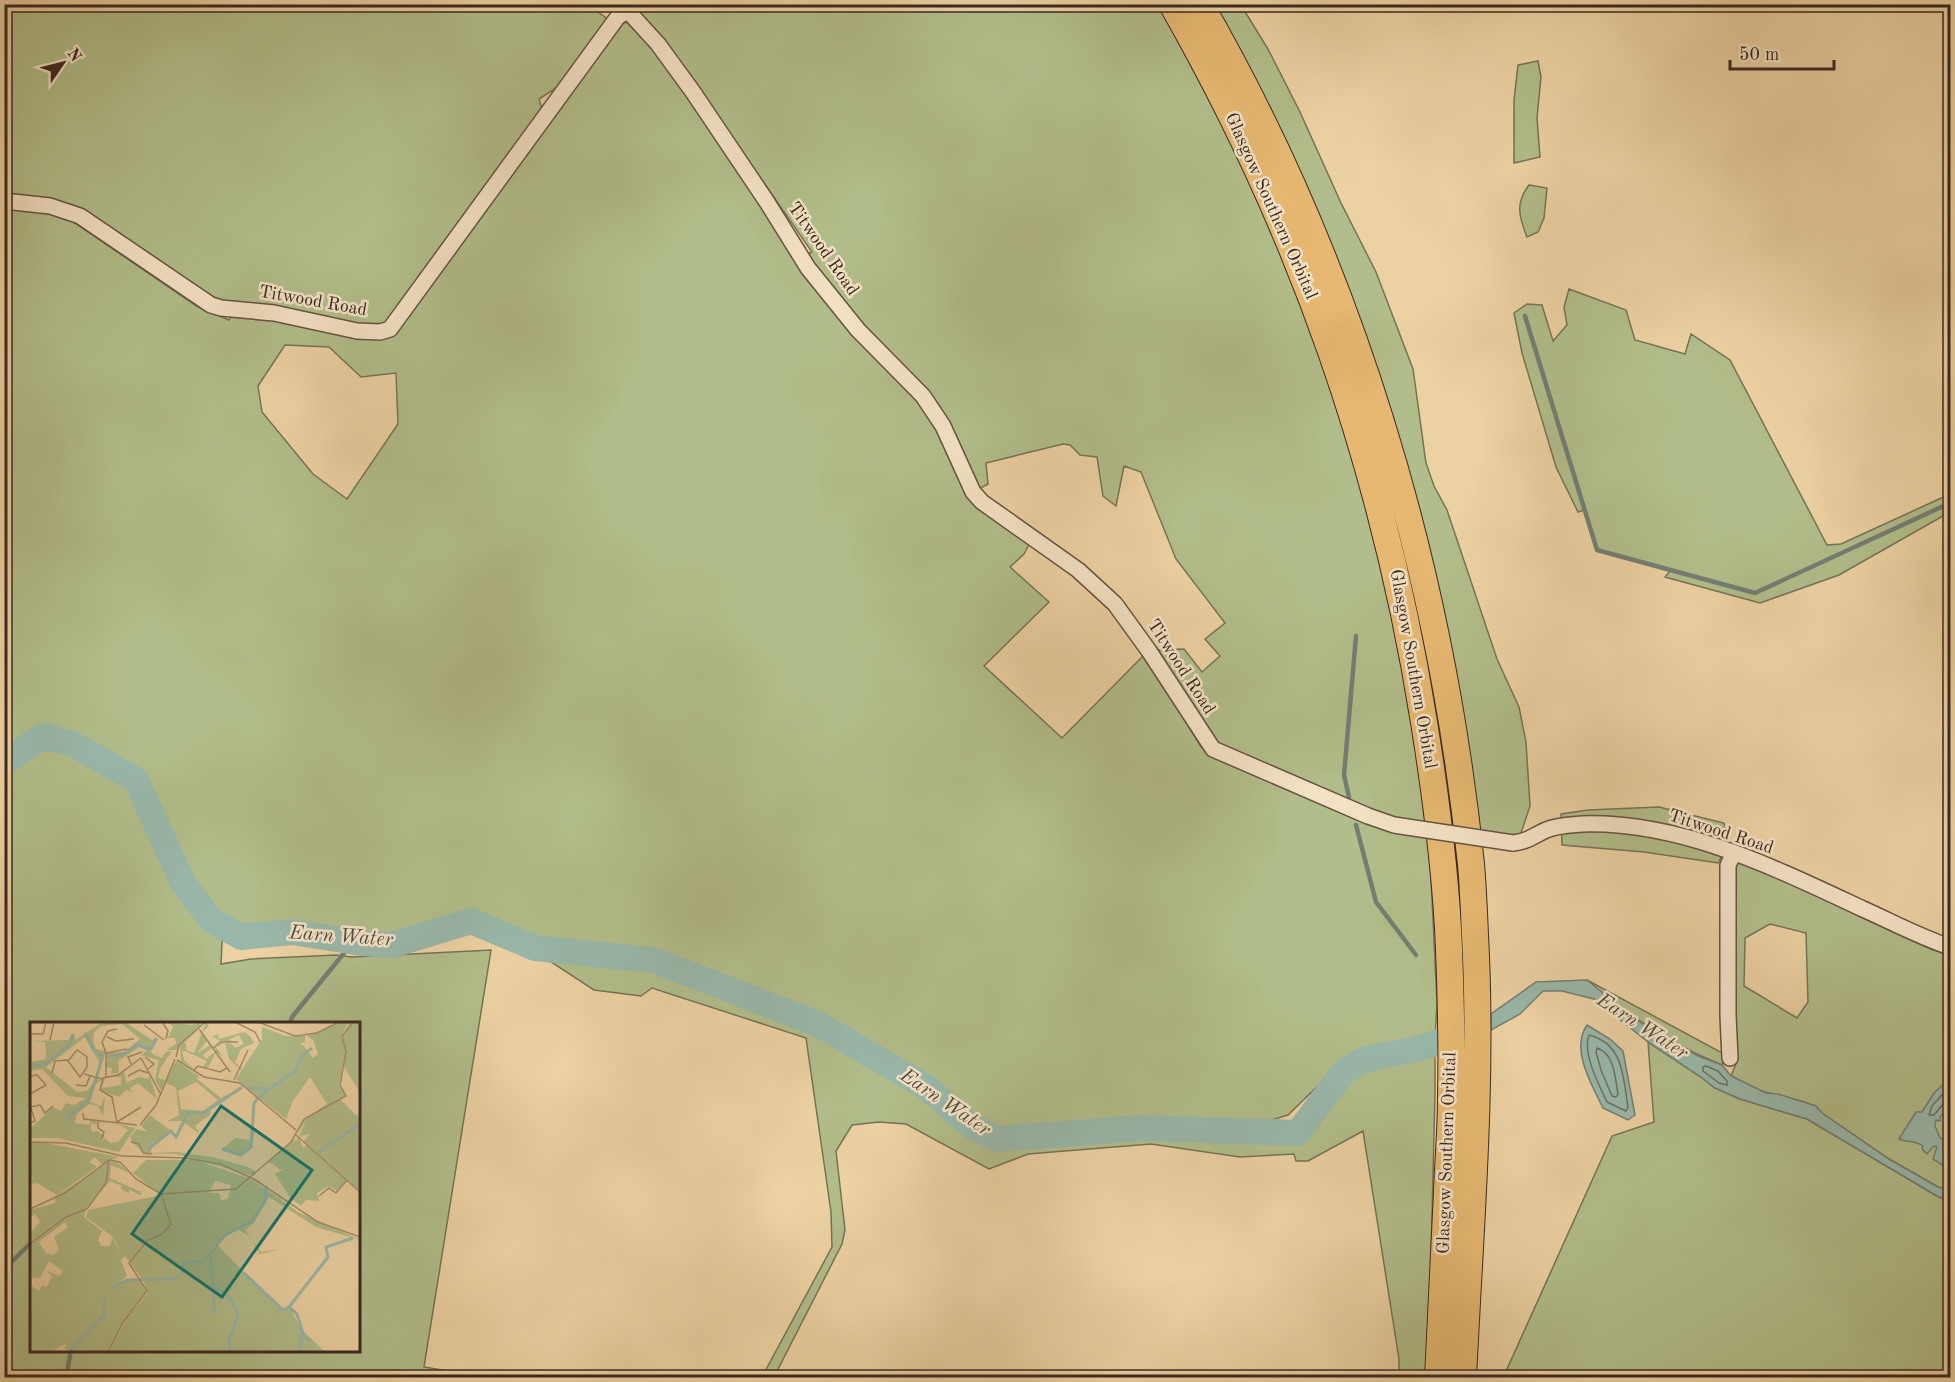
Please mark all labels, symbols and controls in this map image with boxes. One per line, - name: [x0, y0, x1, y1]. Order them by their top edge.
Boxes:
- north arrow: [33, 33, 93, 93]
- scale bar: [1730, 33, 1834, 71]
- text: N: [64, 46, 84, 66]
- text: 50 m: [1739, 46, 1779, 64]
- street label: Glasgow Southern Orbital: [1222, 110, 1320, 302]
- street label: Titwood Road: [784, 199, 862, 299]
- street label: Titwood Road: [258, 283, 368, 319]
- street label: Glasgow Southern Orbital: [1387, 568, 1439, 770]
- street label: Titwood Road: [1144, 616, 1218, 718]
- street label: Titwood Road: [1666, 807, 1776, 857]
- water label: Earn Water: [287, 923, 394, 951]
- water label: Earn Water: [1592, 990, 1691, 1064]
- inset map: [30, 1022, 360, 1352]
- street label: Glasgow Southern Orbital: [1434, 1052, 1460, 1254]
- water label: Earn Water: [895, 1065, 994, 1141]

